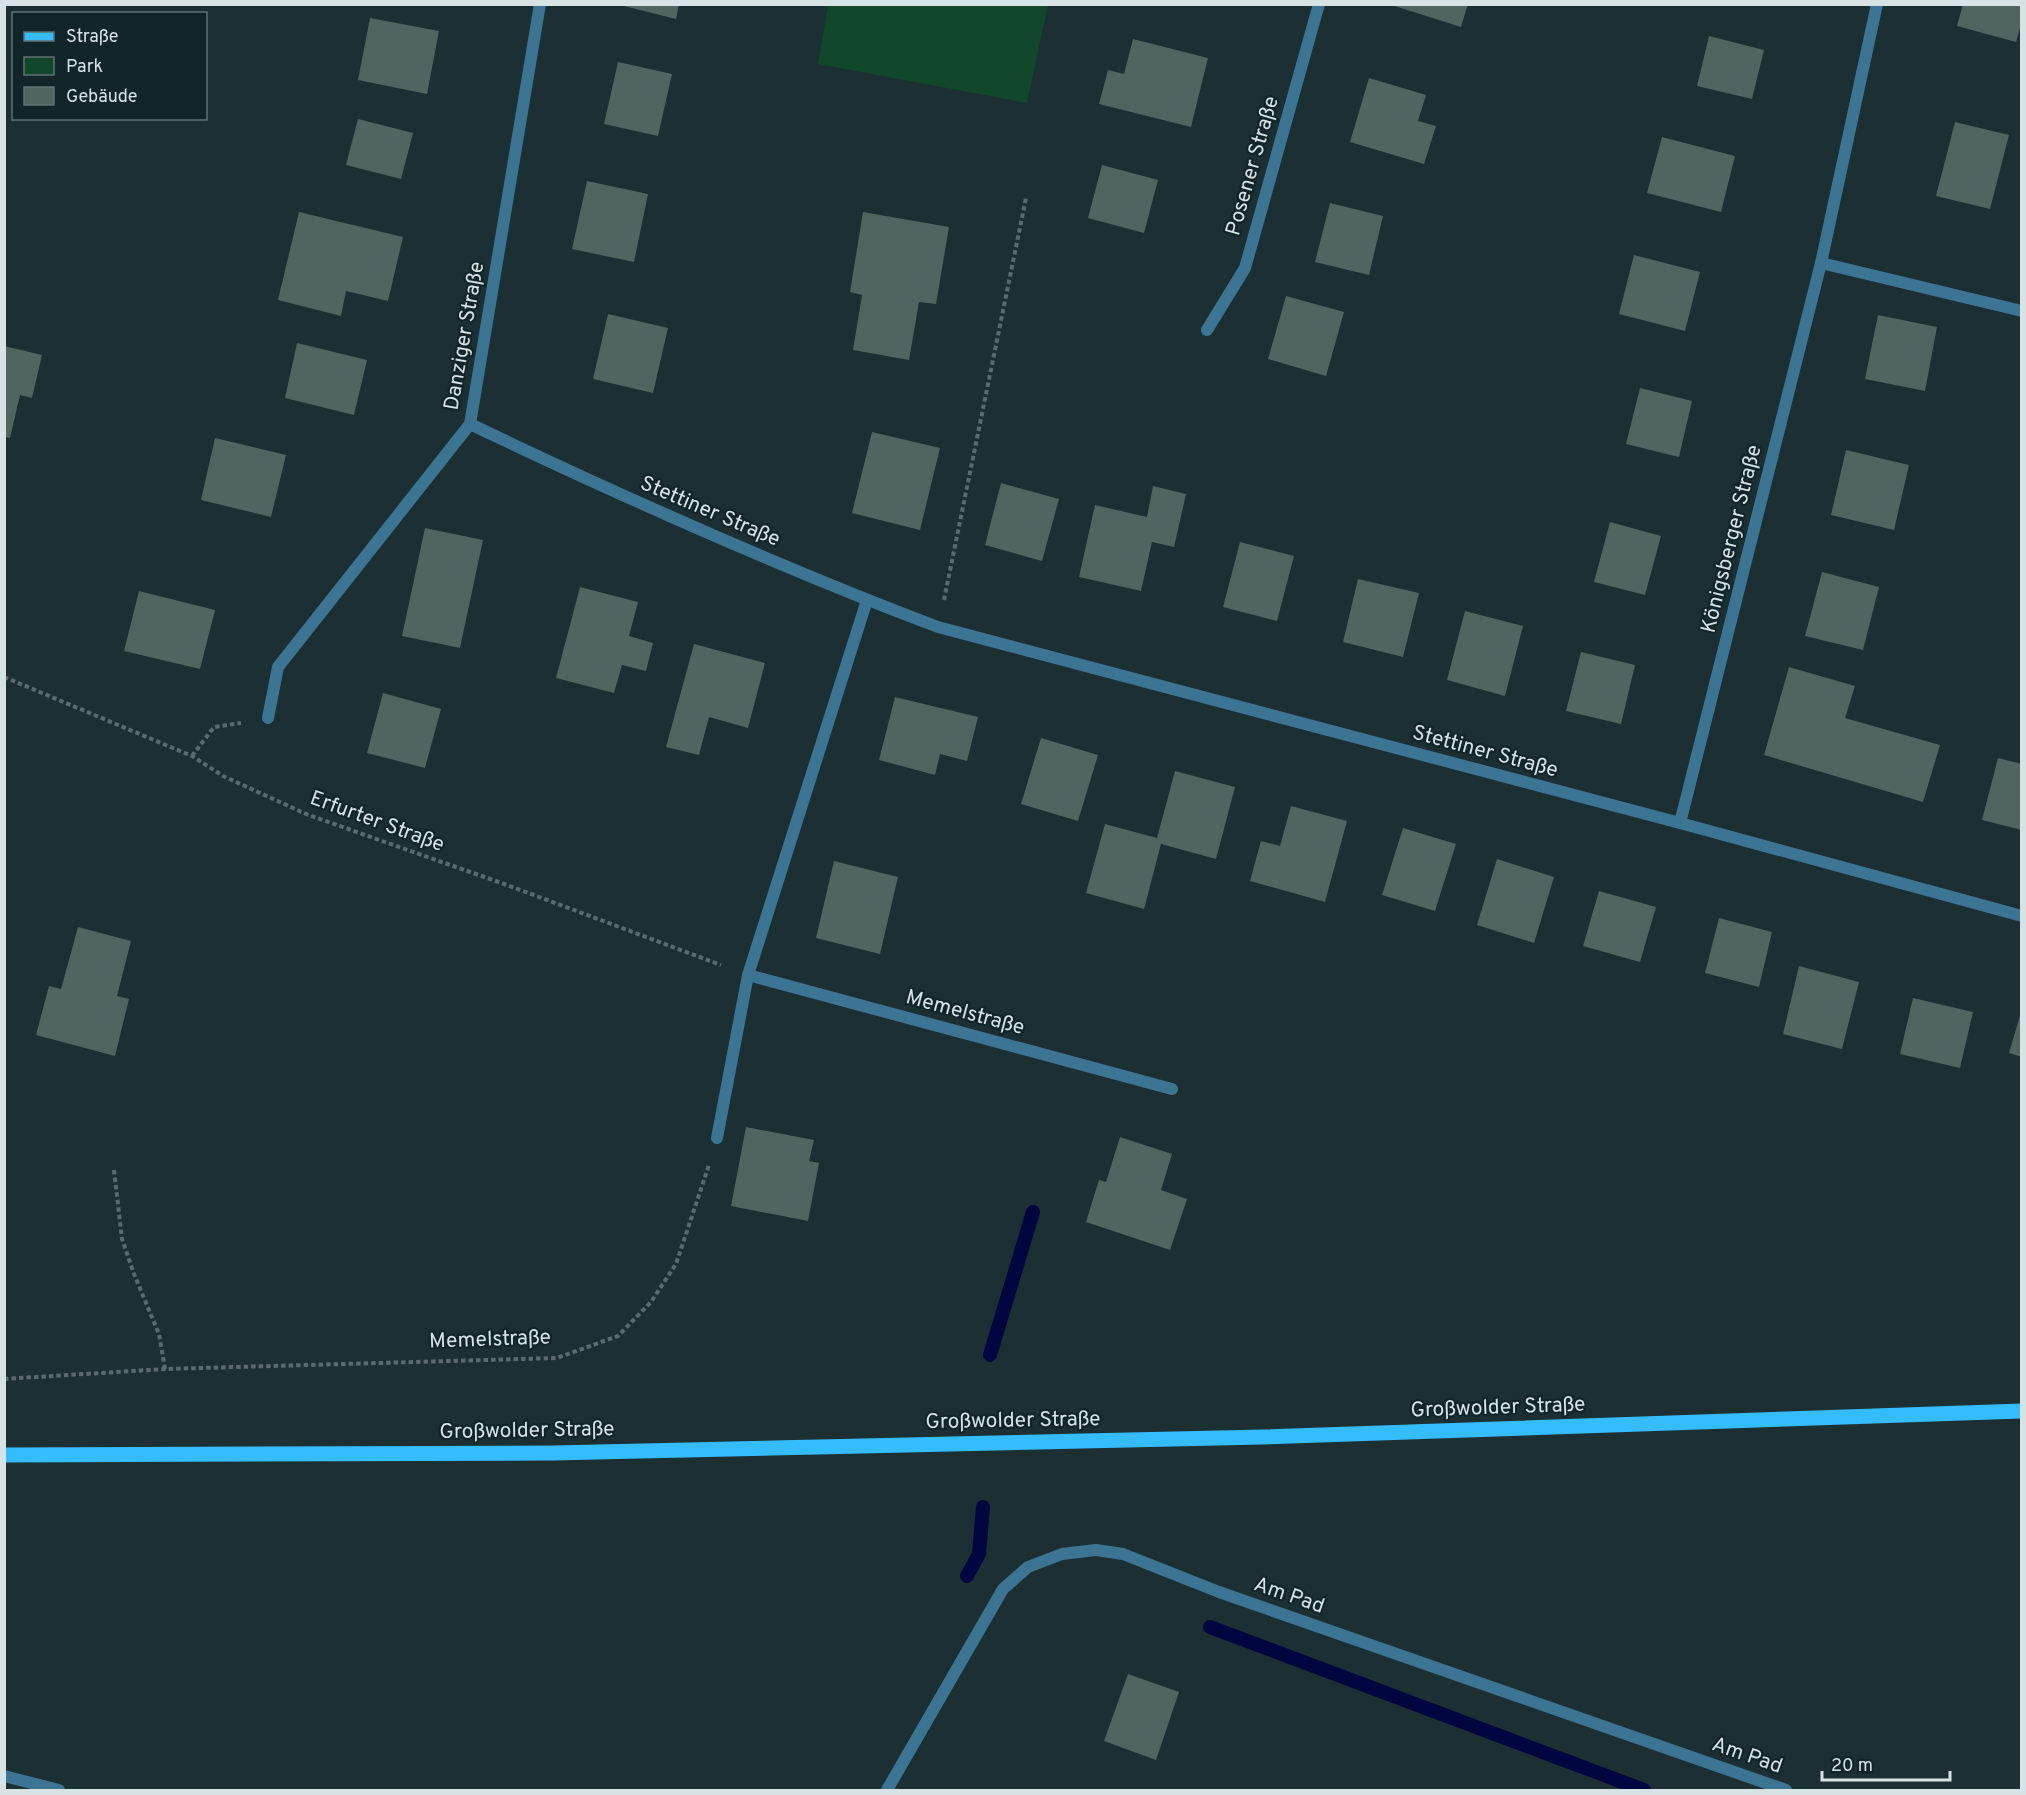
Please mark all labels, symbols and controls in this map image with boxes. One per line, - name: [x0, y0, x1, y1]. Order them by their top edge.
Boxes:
- legend: [12, 12, 207, 120]
- text: Straße: [66, 26, 118, 49]
- text: Park: [66, 56, 103, 79]
- text: Gebäude: [66, 86, 138, 109]
- street label: Posener Straße: [1220, 93, 1286, 239]
- street label: Danziger Straße: [439, 260, 491, 412]
- street label: Königsberger Straße: [1696, 442, 1768, 636]
- street label: Stettiner Straße: [636, 470, 784, 554]
- street label: Stettiner Straße: [1409, 720, 1561, 784]
- street label: Erfurter Straße: [306, 785, 448, 859]
- street label: Memelstraße: [903, 984, 1027, 1042]
- street label: Memelstraße: [429, 1324, 551, 1356]
- street label: Großwolder Straße: [1410, 1391, 1586, 1425]
- street label: Großwolder Straße: [925, 1406, 1101, 1436]
- street label: Großwolder Straße: [439, 1416, 615, 1446]
- street label: Am Pad: [1250, 1571, 1328, 1621]
- street label: Am Pad: [1708, 1731, 1786, 1781]
- scale bar: [1822, 1744, 1950, 1782]
- text: 20 m: [1831, 1755, 1873, 1778]

